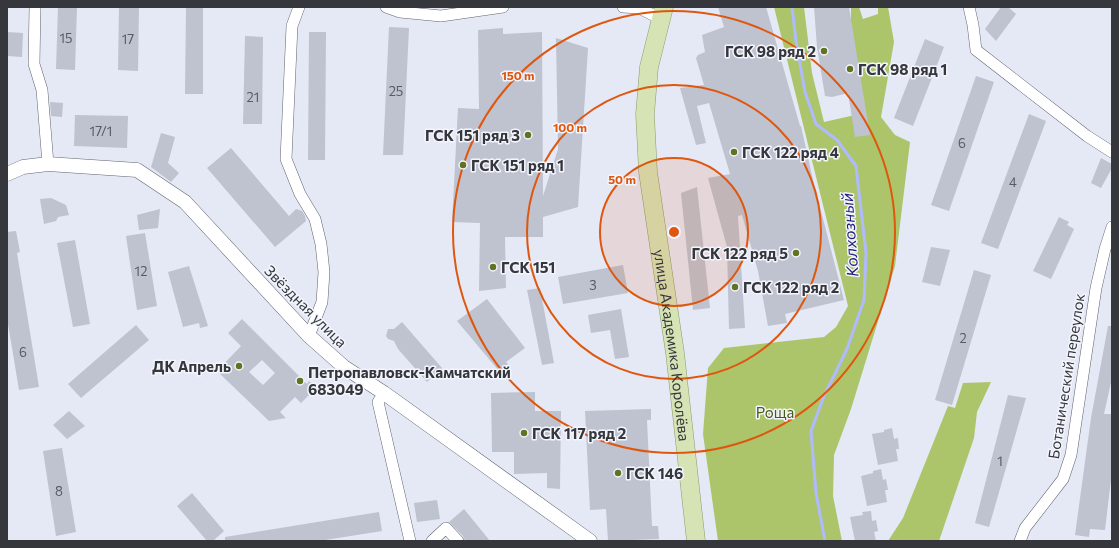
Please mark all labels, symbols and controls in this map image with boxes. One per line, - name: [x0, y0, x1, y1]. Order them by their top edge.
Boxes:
- house number: 15: [59, 30, 73, 46]
- house number: 17: [122, 31, 134, 47]
- place label: ГСК 98 ряд 2: [725, 42, 816, 60]
- marker: ГСК 98 ряд 2: [819, 46, 829, 56]
- place label: ГСК 98 ряд 1: [858, 60, 947, 78]
- marker: ГСК 98 ряд 1: [845, 64, 855, 74]
- text: 150 m: [501, 68, 535, 82]
- house number: 25: [389, 83, 403, 99]
- house number: 21: [247, 89, 259, 105]
- text: 100 m: [553, 120, 587, 134]
- house number: 17/1: [90, 123, 112, 139]
- place label: ГСК 151 ряд 3: [425, 126, 520, 144]
- marker: ГСК 151 ряд 3: [523, 130, 533, 140]
- house number: 6: [958, 135, 966, 151]
- place label: ГСК 122 ряд 4: [742, 143, 839, 161]
- marker: ГСК 122 ряд 4: [729, 147, 739, 157]
- place label: ГСК 151 ряд 1: [471, 156, 564, 174]
- marker: ГСК 151 ряд 1: [458, 160, 468, 170]
- text: 50 m: [608, 172, 636, 186]
- house number: 4: [1009, 174, 1017, 190]
- water label: Колхозный: [837, 192, 861, 278]
- centre of rings: [667, 225, 681, 239]
- place label: ГСК 122 ряд 5: [691, 244, 788, 262]
- street label: улица Академика Королёва: [651, 248, 694, 442]
- marker: ГСК 122 ряд 5: [791, 248, 801, 258]
- place label: ГСК 151: [501, 258, 555, 276]
- street label: Звёздная улица: [261, 261, 351, 351]
- marker: ГСК 151: [488, 262, 498, 272]
- house number: 12: [135, 263, 147, 279]
- house number: 3: [589, 277, 597, 293]
- place label: ГСК 122 ряд 2: [743, 278, 839, 296]
- marker: ГСК 122 ряд 2: [730, 282, 740, 292]
- street label: Ботанический переулок: [1044, 292, 1088, 460]
- house number: 2: [959, 330, 967, 346]
- house number: 6: [19, 344, 27, 360]
- place label: ДК Апрель: [152, 357, 231, 375]
- marker: ДК Апрель: [234, 361, 244, 371]
- place label: Петропавловск-Камчатский 683049: [308, 363, 511, 398]
- marker: Петропавловск-Камчатский 683049: [295, 376, 305, 386]
- park label: Роща: [756, 403, 794, 421]
- place label: ГСК 117 ряд 2: [532, 424, 626, 442]
- marker: ГСК 117 ряд 2: [519, 428, 529, 438]
- house number: 1: [997, 453, 1003, 469]
- place label: ГСК 146: [626, 464, 683, 482]
- marker: ГСК 146: [613, 468, 623, 478]
- house number: 8: [55, 483, 63, 499]

